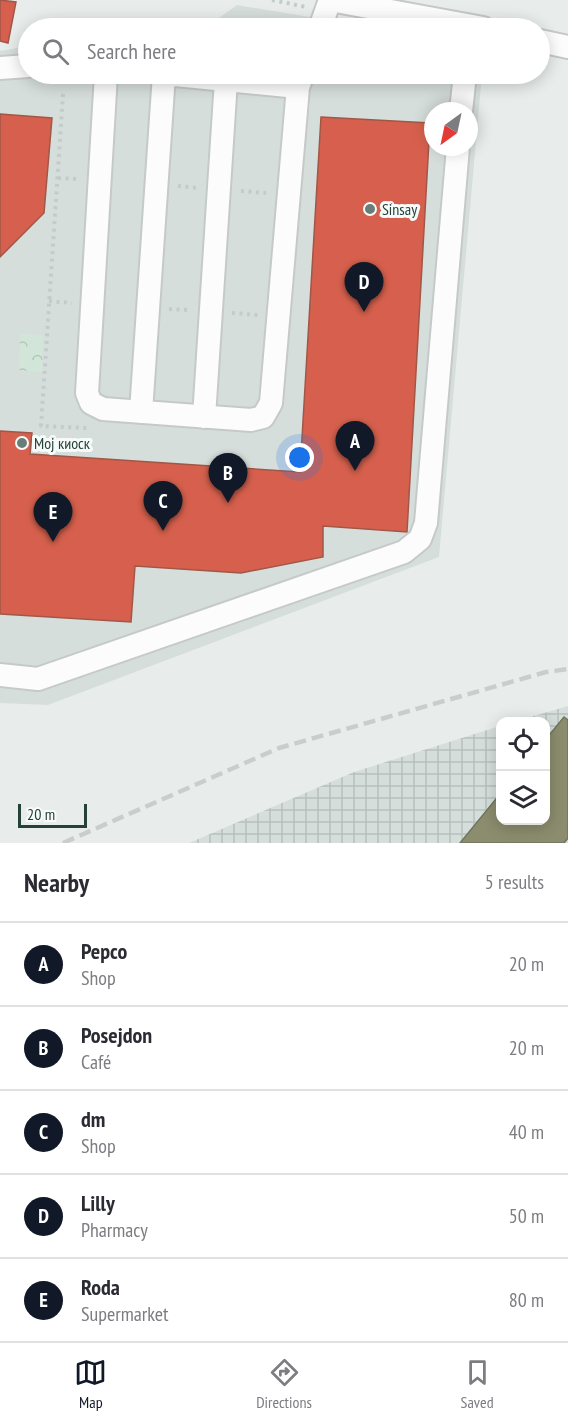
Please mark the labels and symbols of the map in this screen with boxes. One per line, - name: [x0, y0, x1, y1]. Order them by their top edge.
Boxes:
- north arrow: [424, 102, 478, 156]
- place label: Sinsay: [382, 199, 417, 219]
- marker: Sinsay: [363, 202, 377, 216]
- pin: D: [344, 262, 384, 312]
- pin: A: [336, 422, 374, 471]
- place label: Мој киоск: [34, 433, 91, 453]
- marker: Мој киоск: [15, 436, 29, 450]
- your location: [285, 443, 314, 472]
- pin: B: [208, 454, 248, 503]
- pin: C: [144, 482, 182, 531]
- pin: E: [34, 492, 72, 542]
- scale bar: [18, 801, 87, 828]

